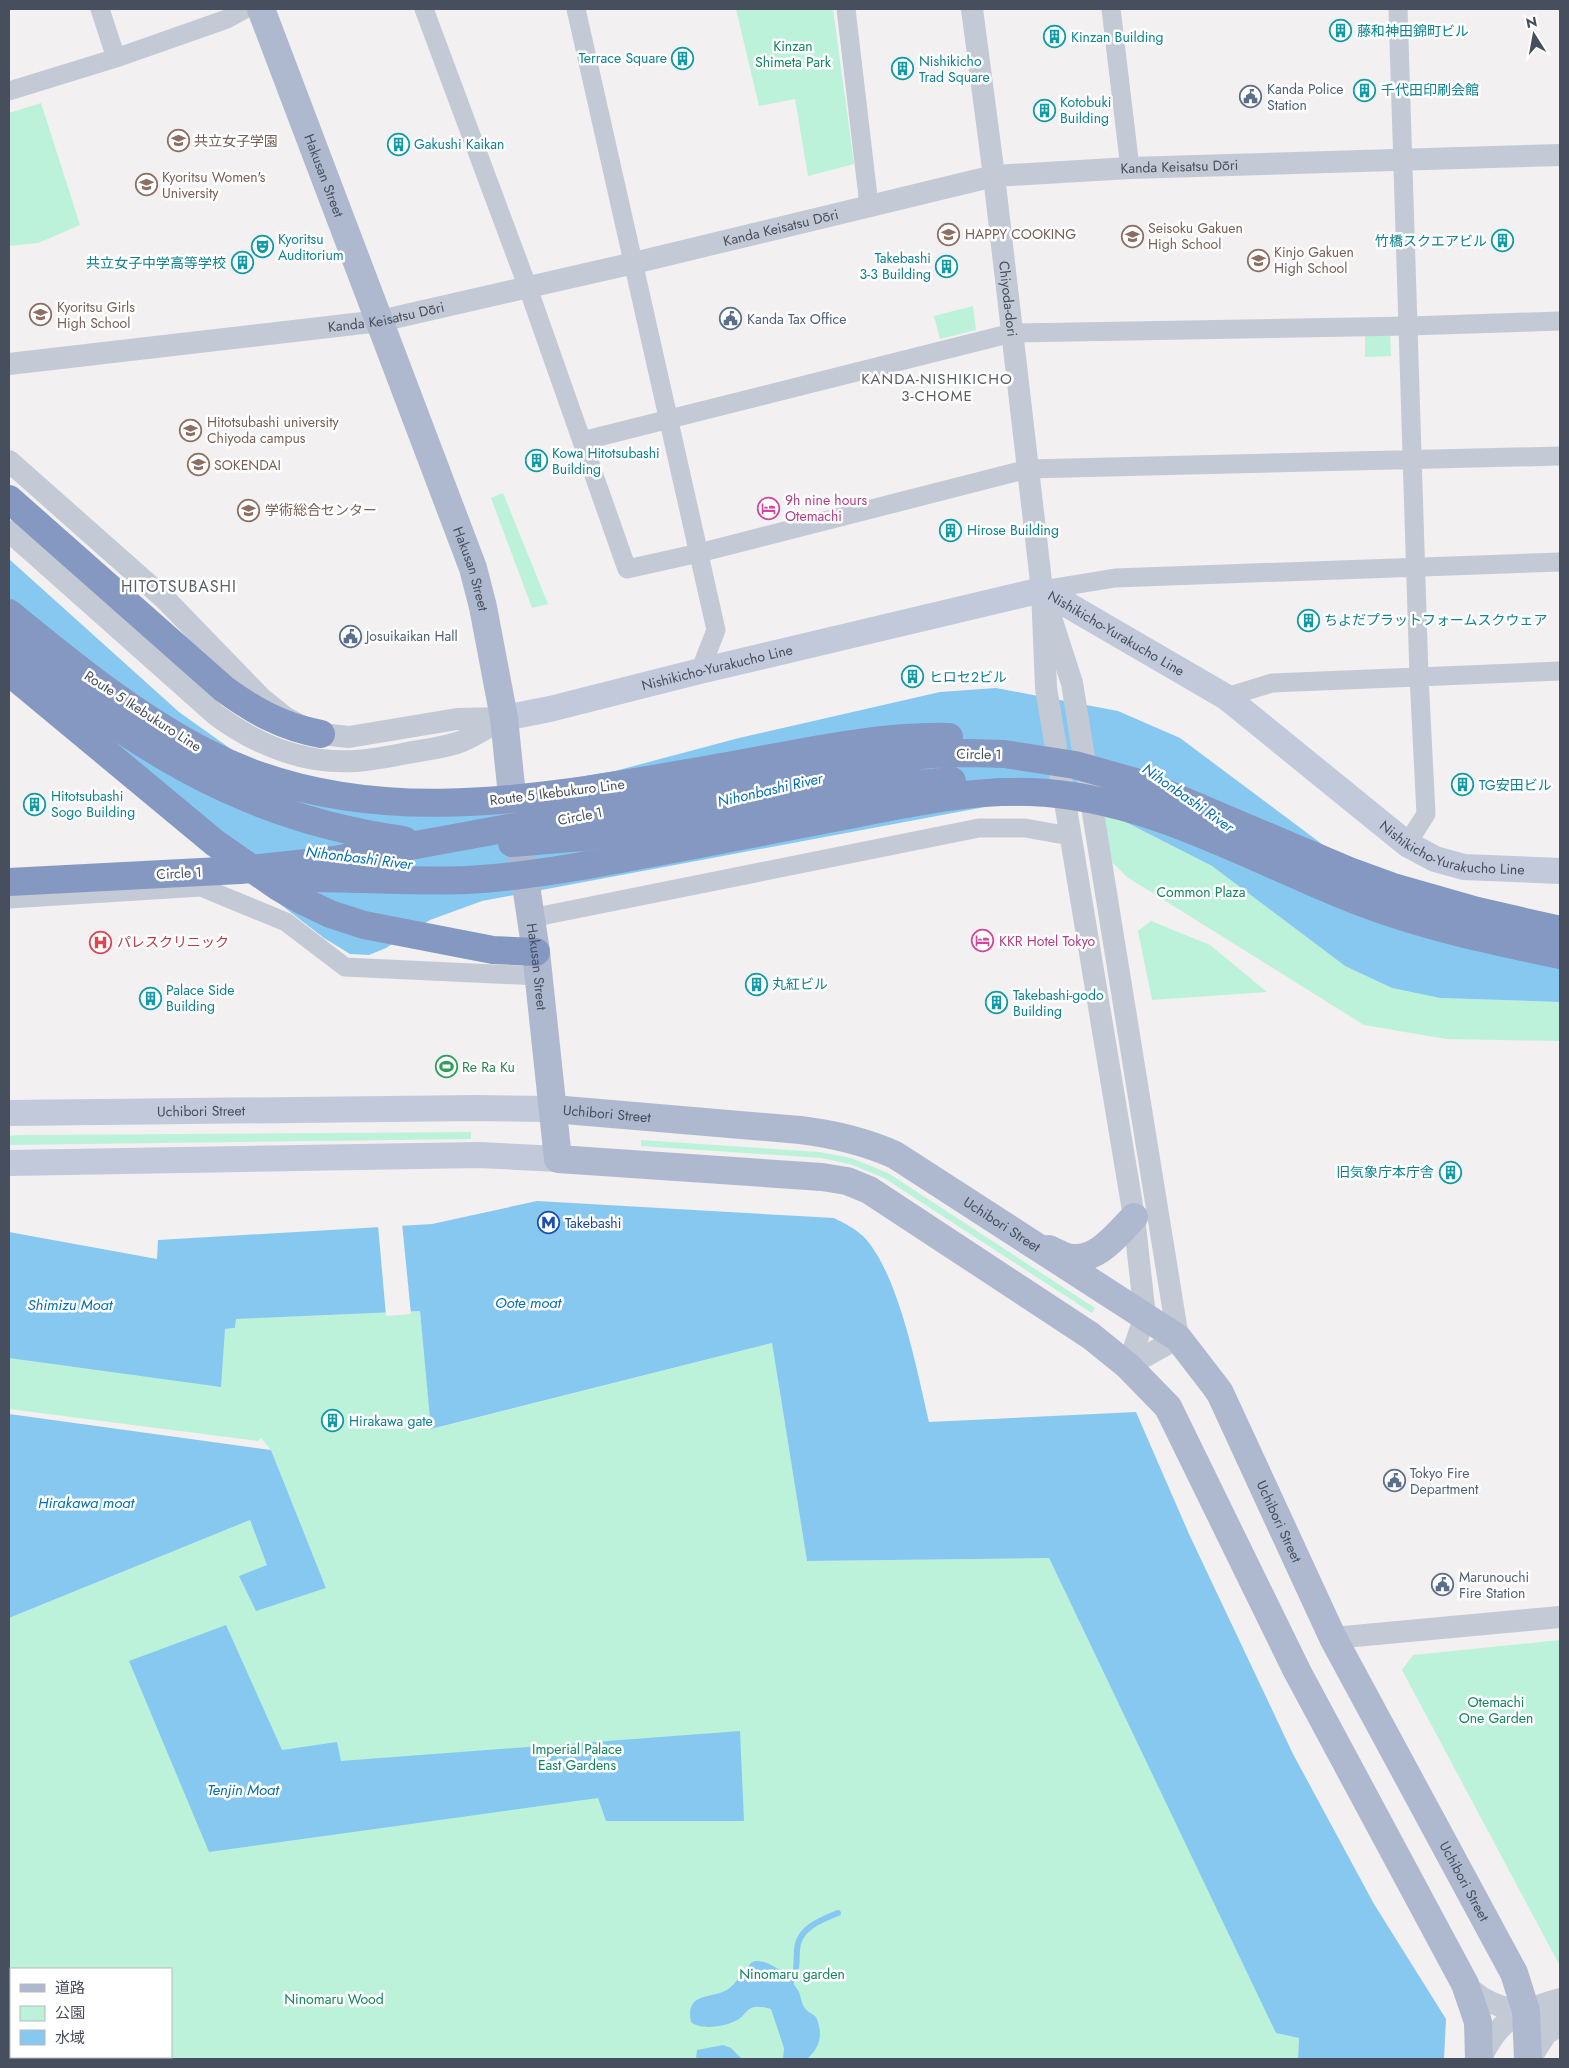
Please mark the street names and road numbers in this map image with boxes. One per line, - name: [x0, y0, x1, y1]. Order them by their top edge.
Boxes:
- street label: Hakusan Street: [299, 131, 349, 220]
- street label: Kanda Keisatsu Dōri: [1120, 155, 1239, 179]
- street label: Kanda Keisatsu Dōri: [721, 204, 840, 251]
- street label: Chiyoda-dori: [994, 260, 1023, 338]
- street label: Kanda Keisatsu Dōri: [327, 297, 446, 337]
- street label: Hakusan Street: [448, 524, 494, 613]
- street label: Nishikicho-Yurakucho Line: [1044, 586, 1188, 681]
- street label: Nishikicho-Yurakucho Line: [639, 639, 795, 695]
- street label: Route 5 Ikebukuro Line: [81, 666, 205, 756]
- street label: Circle 1: [956, 744, 1002, 764]
- street label: Route 5 Ikebukuro Line: [488, 774, 626, 810]
- street label: Circle 1: [556, 802, 604, 830]
- street label: Nishikicho-Yurakucho Line: [1375, 816, 1525, 880]
- street label: Circle 1: [156, 862, 202, 884]
- street label: Hakusan Street: [522, 922, 552, 1012]
- street label: Uchibori Street: [157, 1100, 246, 1121]
- street label: Uchibori Street: [562, 1100, 652, 1127]
- street label: Uchibori Street: [960, 1192, 1045, 1257]
- street label: Uchibori Street: [1252, 1477, 1307, 1566]
- street label: Uchibori Street: [1435, 1838, 1494, 1925]

